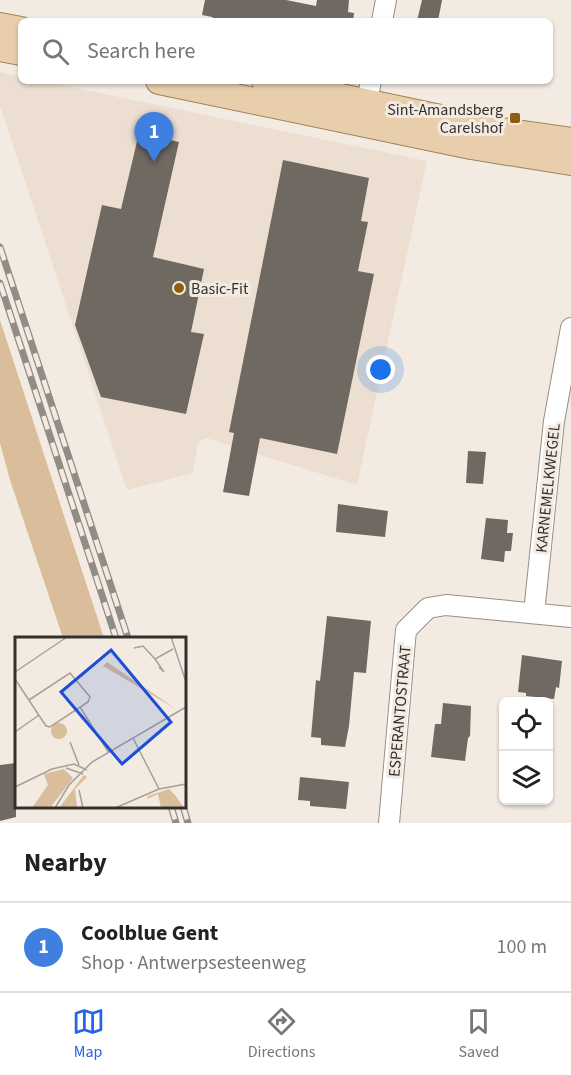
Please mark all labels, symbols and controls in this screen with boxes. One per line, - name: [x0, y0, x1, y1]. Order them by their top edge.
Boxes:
- search box: [18, 18, 553, 84]
- icon: search: [39, 35, 72, 68]
- text: Search here: [87, 35, 195, 67]
- place label: Sint-Amandsberg Carelshof: [387, 99, 504, 139]
- marker: Sint-Amandsberg Carelshof: [508, 111, 522, 125]
- pin: 1: [134, 112, 174, 162]
- place label: Basic-Fit: [191, 278, 249, 300]
- marker: Basic-Fit: [172, 281, 186, 295]
- your location: [366, 355, 395, 384]
- street label: KARNEMELKWEGEL: [530, 422, 566, 554]
- inset map: [15, 637, 186, 808]
- street label: ESPERANTOSTRAAT: [383, 644, 417, 778]
- map controls: [499, 697, 553, 805]
- button: locate: [499, 697, 553, 751]
- button: layers: [499, 751, 553, 805]
- text: Nearby: [24, 844, 107, 881]
- text: Coolblue Gent: [81, 917, 218, 949]
- text: 1: [38, 933, 49, 961]
- text: 100 m: [497, 933, 547, 961]
- text: Shop · Antwerpsesteenweg: [81, 949, 306, 977]
- tab: Map: [72, 1005, 105, 1063]
- tab: Directions: [248, 1005, 315, 1063]
- tab: Saved: [459, 1005, 499, 1063]

